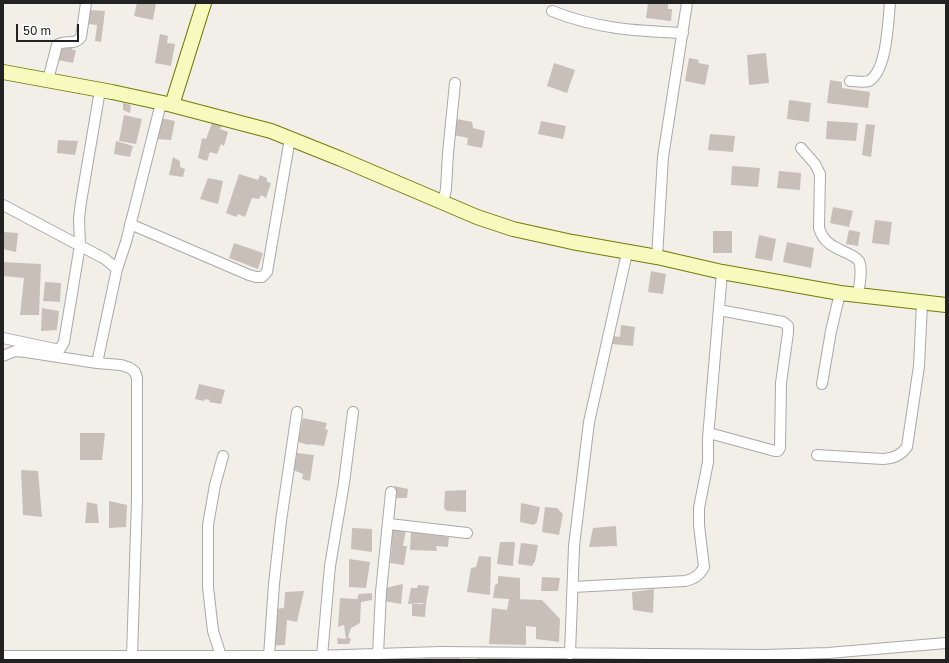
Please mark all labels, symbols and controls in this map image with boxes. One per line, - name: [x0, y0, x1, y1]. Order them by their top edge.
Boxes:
- scale bar: [18, 16, 81, 42]
- text: 50 m: [23, 23, 51, 38]

